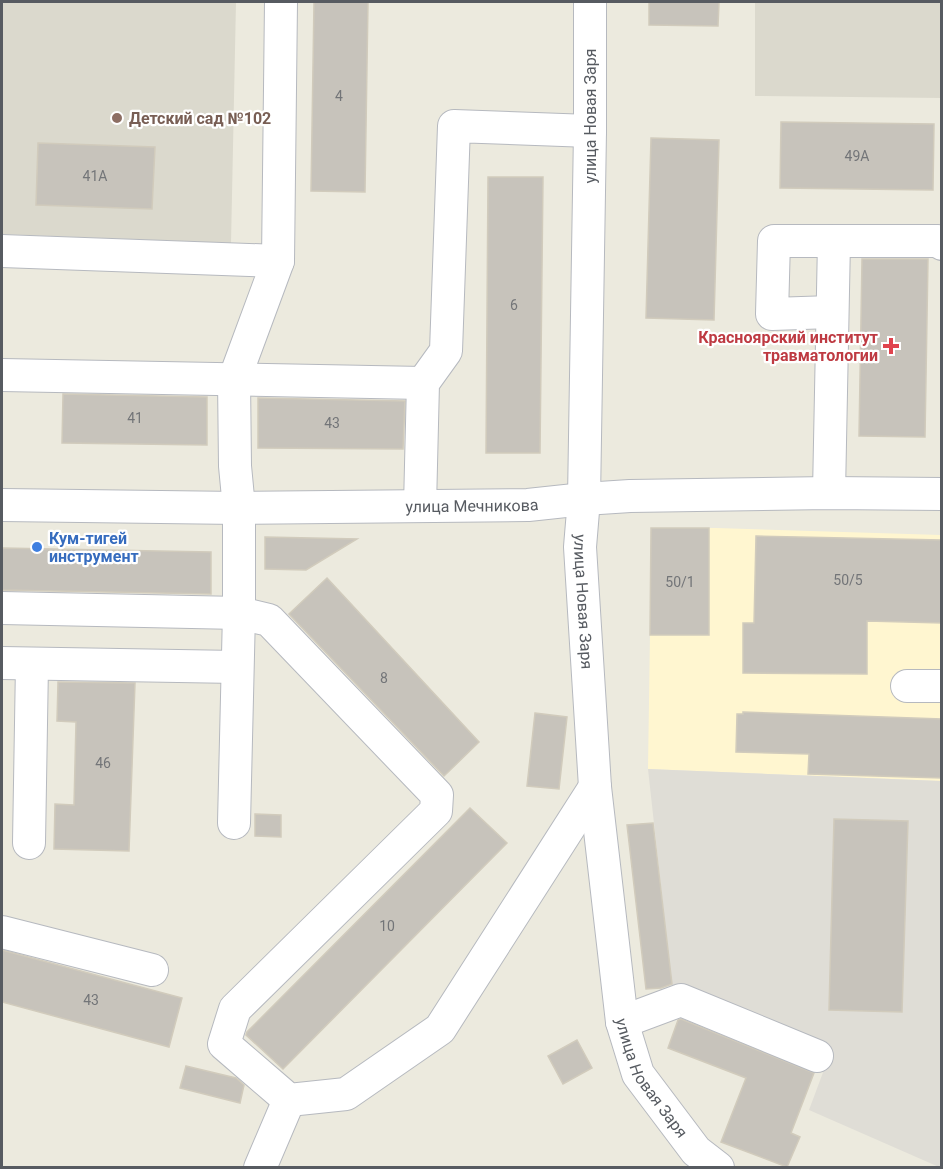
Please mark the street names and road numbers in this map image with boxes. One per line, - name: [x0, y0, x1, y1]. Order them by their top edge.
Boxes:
- street label: улица Новая Заря: [581, 49, 600, 184]
- street label: улица Мечникова: [405, 495, 539, 516]
- street label: улица Новая Заря: [570, 533, 597, 670]
- street label: улица Новая Заря: [612, 1017, 691, 1141]

